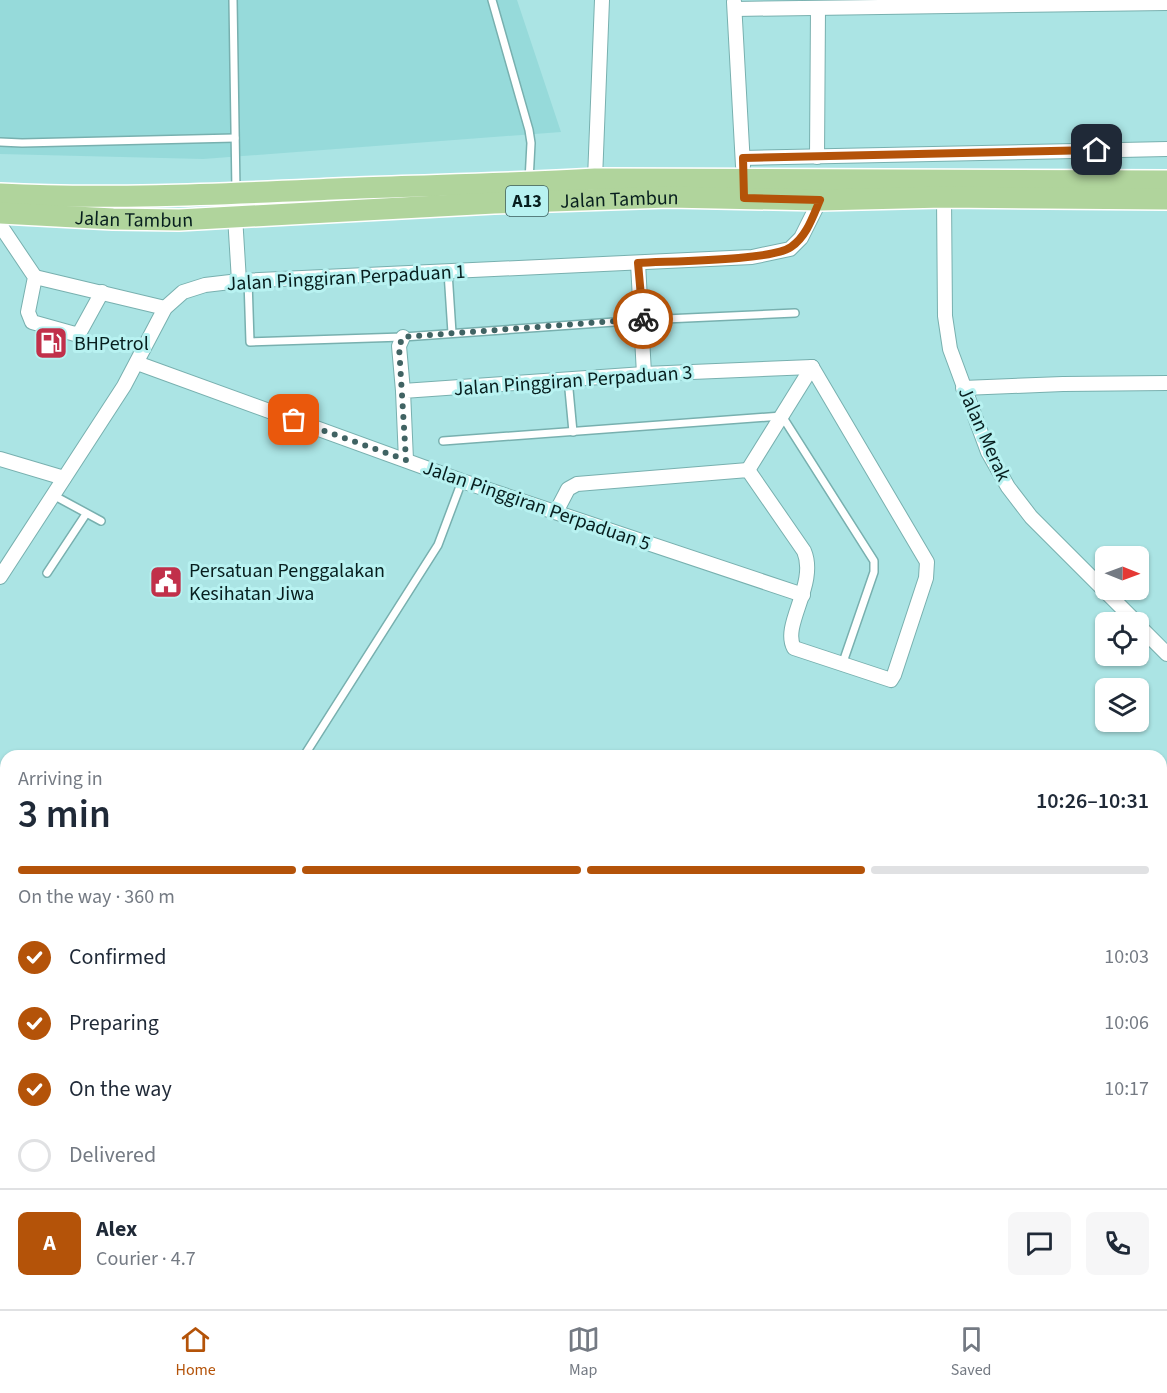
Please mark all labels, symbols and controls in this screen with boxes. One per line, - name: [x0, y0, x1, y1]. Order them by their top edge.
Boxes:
- pin: [1071, 124, 1122, 175]
- icon: home: [1080, 133, 1113, 166]
- street label: Jalan Tambun: [560, 184, 679, 216]
- road number: A13: [506, 186, 548, 216]
- street label: Jalan Tambun: [74, 204, 194, 235]
- street label: Jalan Pinggiran Perpaduan 1: [226, 258, 466, 298]
- courier: [613, 289, 673, 349]
- icon: bike: [627, 303, 660, 336]
- fuel station icon: BHPetrol: [33, 325, 69, 361]
- place label: BHPetrol: [74, 330, 149, 358]
- street label: Jalan Pinggiran Perpaduan 3: [453, 359, 693, 403]
- street label: Jalan Merak: [951, 383, 1017, 486]
- pin: [268, 394, 319, 445]
- icon: bag: [277, 403, 310, 436]
- street label: Jalan Pinggiran Perpaduan 5: [419, 454, 654, 558]
- north arrow: [1095, 546, 1149, 600]
- map controls: [1095, 546, 1149, 732]
- place label: Persatuan Penggalakan Kesihatan Jiwa: [189, 557, 385, 608]
- public building icon: Persatuan Penggalakan Kesihatan Jiwa: [148, 564, 184, 600]
- button: locate: [1095, 612, 1149, 666]
- button: layers: [1095, 678, 1149, 732]
- text: Arriving in: [18, 765, 103, 793]
- text: 10:26–10:31: [1036, 785, 1149, 817]
- text: 3 min: [18, 787, 111, 843]
- text: On the way · 360 m: [18, 883, 175, 911]
- icon: check: [18, 941, 51, 974]
- text: Confirmed: [69, 941, 166, 973]
- text: 10:03: [1104, 943, 1149, 971]
- icon: check: [18, 1007, 51, 1040]
- text: Preparing: [69, 1007, 159, 1039]
- text: 10:06: [1104, 1009, 1149, 1037]
- icon: check: [18, 1073, 51, 1106]
- text: On the way: [69, 1073, 172, 1105]
- text: 10:17: [1104, 1075, 1149, 1103]
- text: Delivered: [69, 1139, 156, 1171]
- button: chat: [1008, 1212, 1071, 1275]
- button: phone: [1086, 1212, 1149, 1275]
- text: Alex: [96, 1213, 137, 1245]
- text: A: [43, 1227, 56, 1259]
- text: Courier · 4.7: [96, 1245, 196, 1273]
- tab: Home: [175, 1323, 216, 1381]
- tab: Map: [567, 1323, 600, 1381]
- tab: Saved: [951, 1323, 992, 1381]

